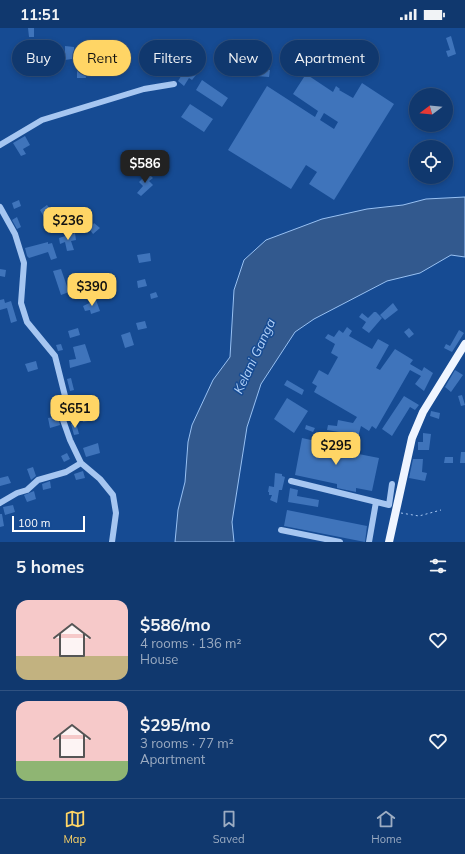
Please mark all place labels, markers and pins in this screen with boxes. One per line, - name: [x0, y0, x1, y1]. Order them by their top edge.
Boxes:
- pin: $586: [121, 150, 169, 184]
- pin: $236: [44, 207, 92, 241]
- pin: $390: [68, 273, 116, 307]
- pin: $651: [51, 395, 99, 429]
- pin: $295: [312, 432, 360, 466]

